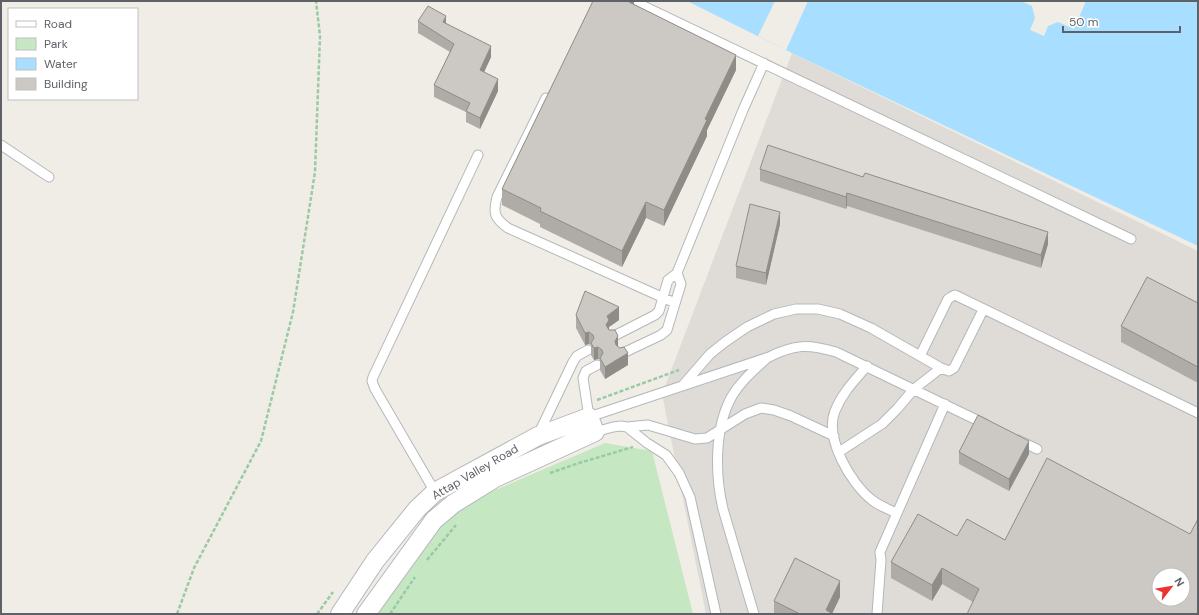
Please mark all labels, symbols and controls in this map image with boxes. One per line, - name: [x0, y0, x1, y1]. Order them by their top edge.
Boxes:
- legend: [8, 8, 138, 100]
- scale bar: [1063, 8, 1180, 34]
- text: 50 m: [1069, 14, 1098, 30]
- text: Road: [44, 16, 72, 32]
- text: Park: [44, 36, 68, 52]
- text: Water: [44, 56, 78, 72]
- text: Building: [44, 76, 88, 92]
- street label: Attap Valley Road: [429, 441, 521, 503]
- north arrow: [1151, 567, 1191, 607]
- text: N: [1172, 575, 1188, 589]

